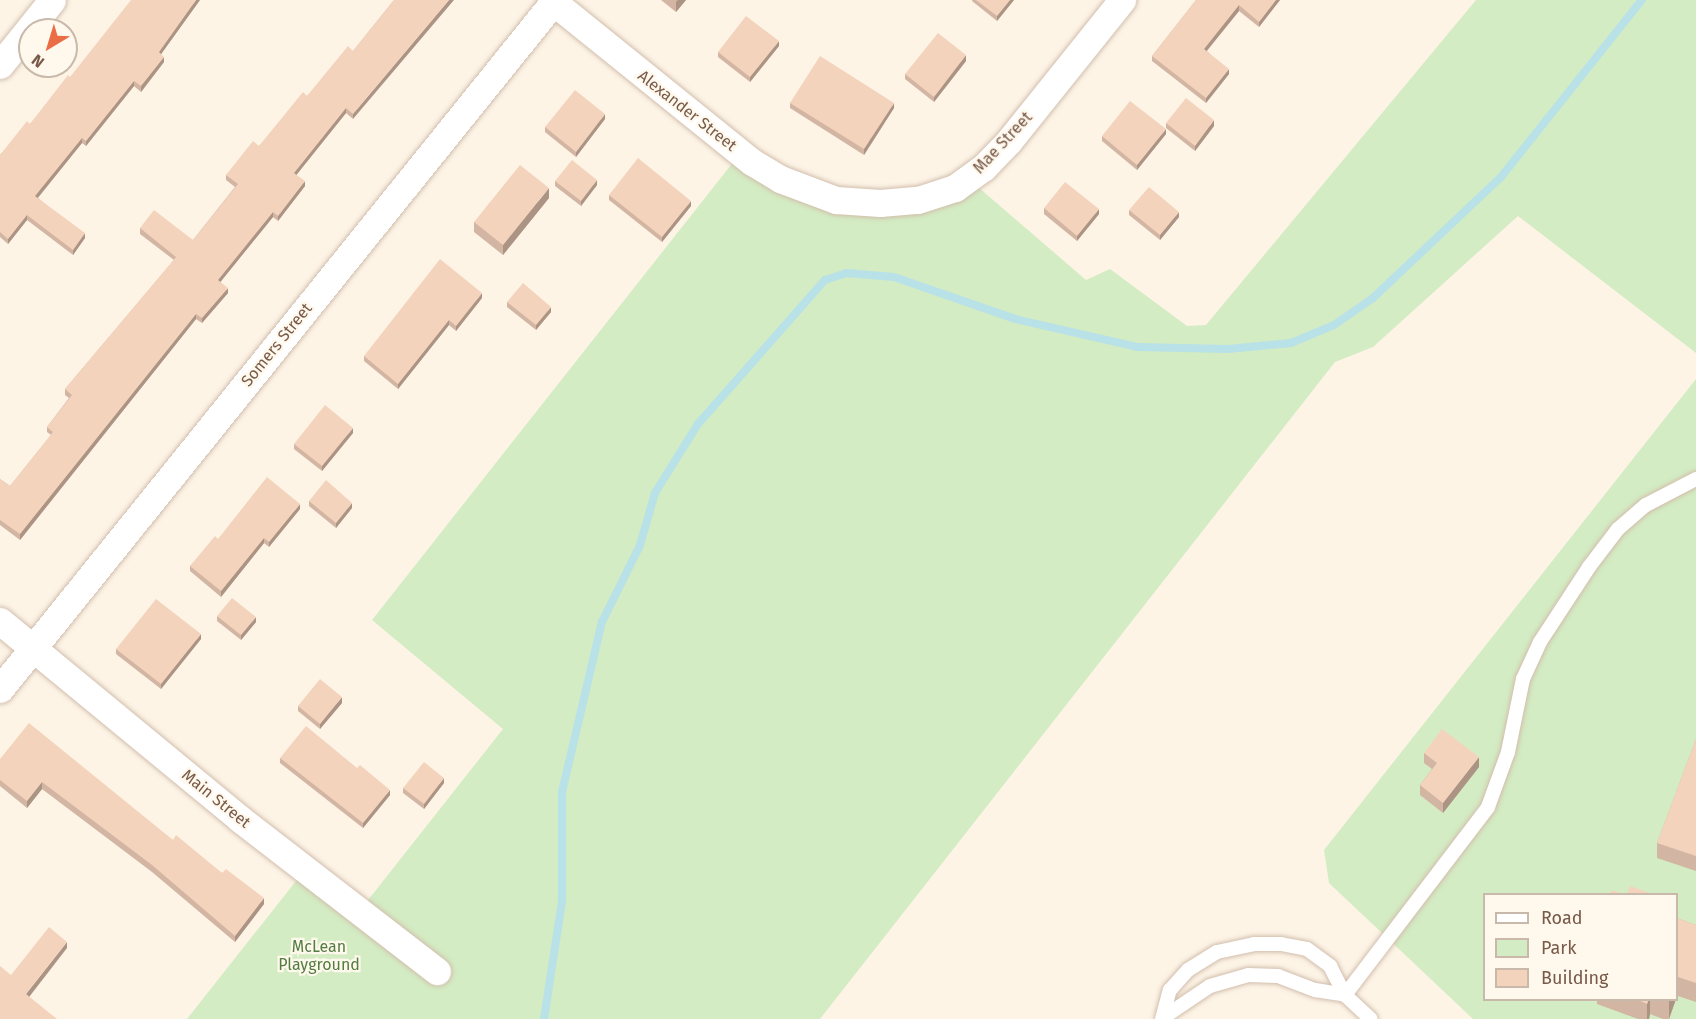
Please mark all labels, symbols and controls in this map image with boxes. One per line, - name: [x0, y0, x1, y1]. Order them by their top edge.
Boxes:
- north arrow: [18, 18, 78, 78]
- text: N: [28, 50, 48, 72]
- street label: Alexander Street: [634, 66, 740, 156]
- street label: Mae Street: [970, 108, 1036, 178]
- street label: Somers Street: [238, 299, 316, 391]
- street label: Main Street: [178, 766, 254, 832]
- legend: [1483, 893, 1678, 1001]
- text: Road: [1541, 907, 1583, 929]
- park label: McLean Playground: [278, 937, 360, 975]
- text: Park: [1541, 937, 1576, 959]
- text: Building: [1541, 967, 1608, 989]

